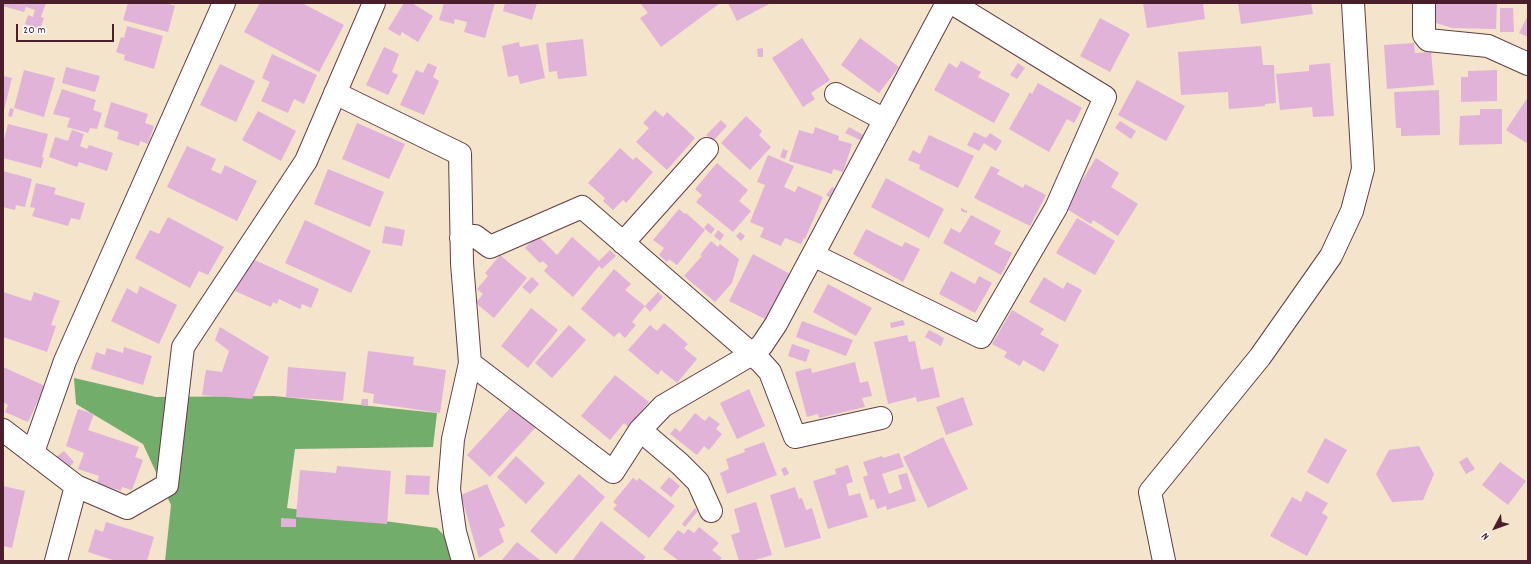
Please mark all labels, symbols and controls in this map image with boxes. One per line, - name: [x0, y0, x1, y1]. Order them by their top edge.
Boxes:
- scale bar: [18, 16, 116, 42]
- text: 20 m: [23, 22, 46, 39]
- north arrow: [1475, 508, 1515, 548]
- text: N: [1478, 529, 1494, 543]

